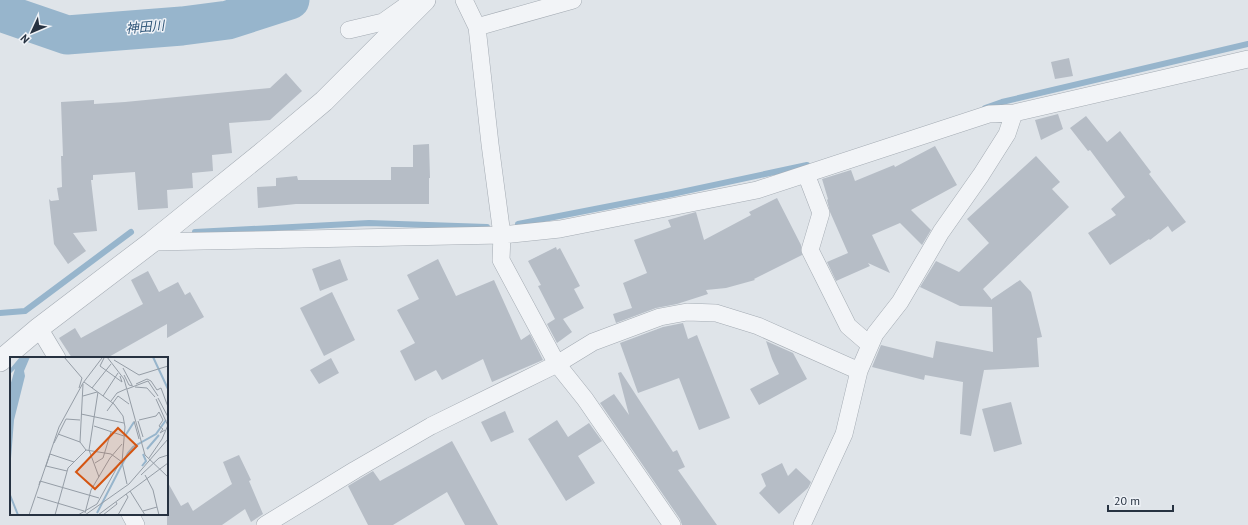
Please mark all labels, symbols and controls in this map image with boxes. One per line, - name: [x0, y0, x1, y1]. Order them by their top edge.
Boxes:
- north arrow: [12, 12, 52, 52]
- water label: 神田川: [125, 17, 167, 37]
- text: N: [17, 31, 32, 46]
- inset map: [10, 357, 168, 515]
- scale bar: [1108, 487, 1173, 513]
- text: 20 m: [1114, 493, 1140, 508]

